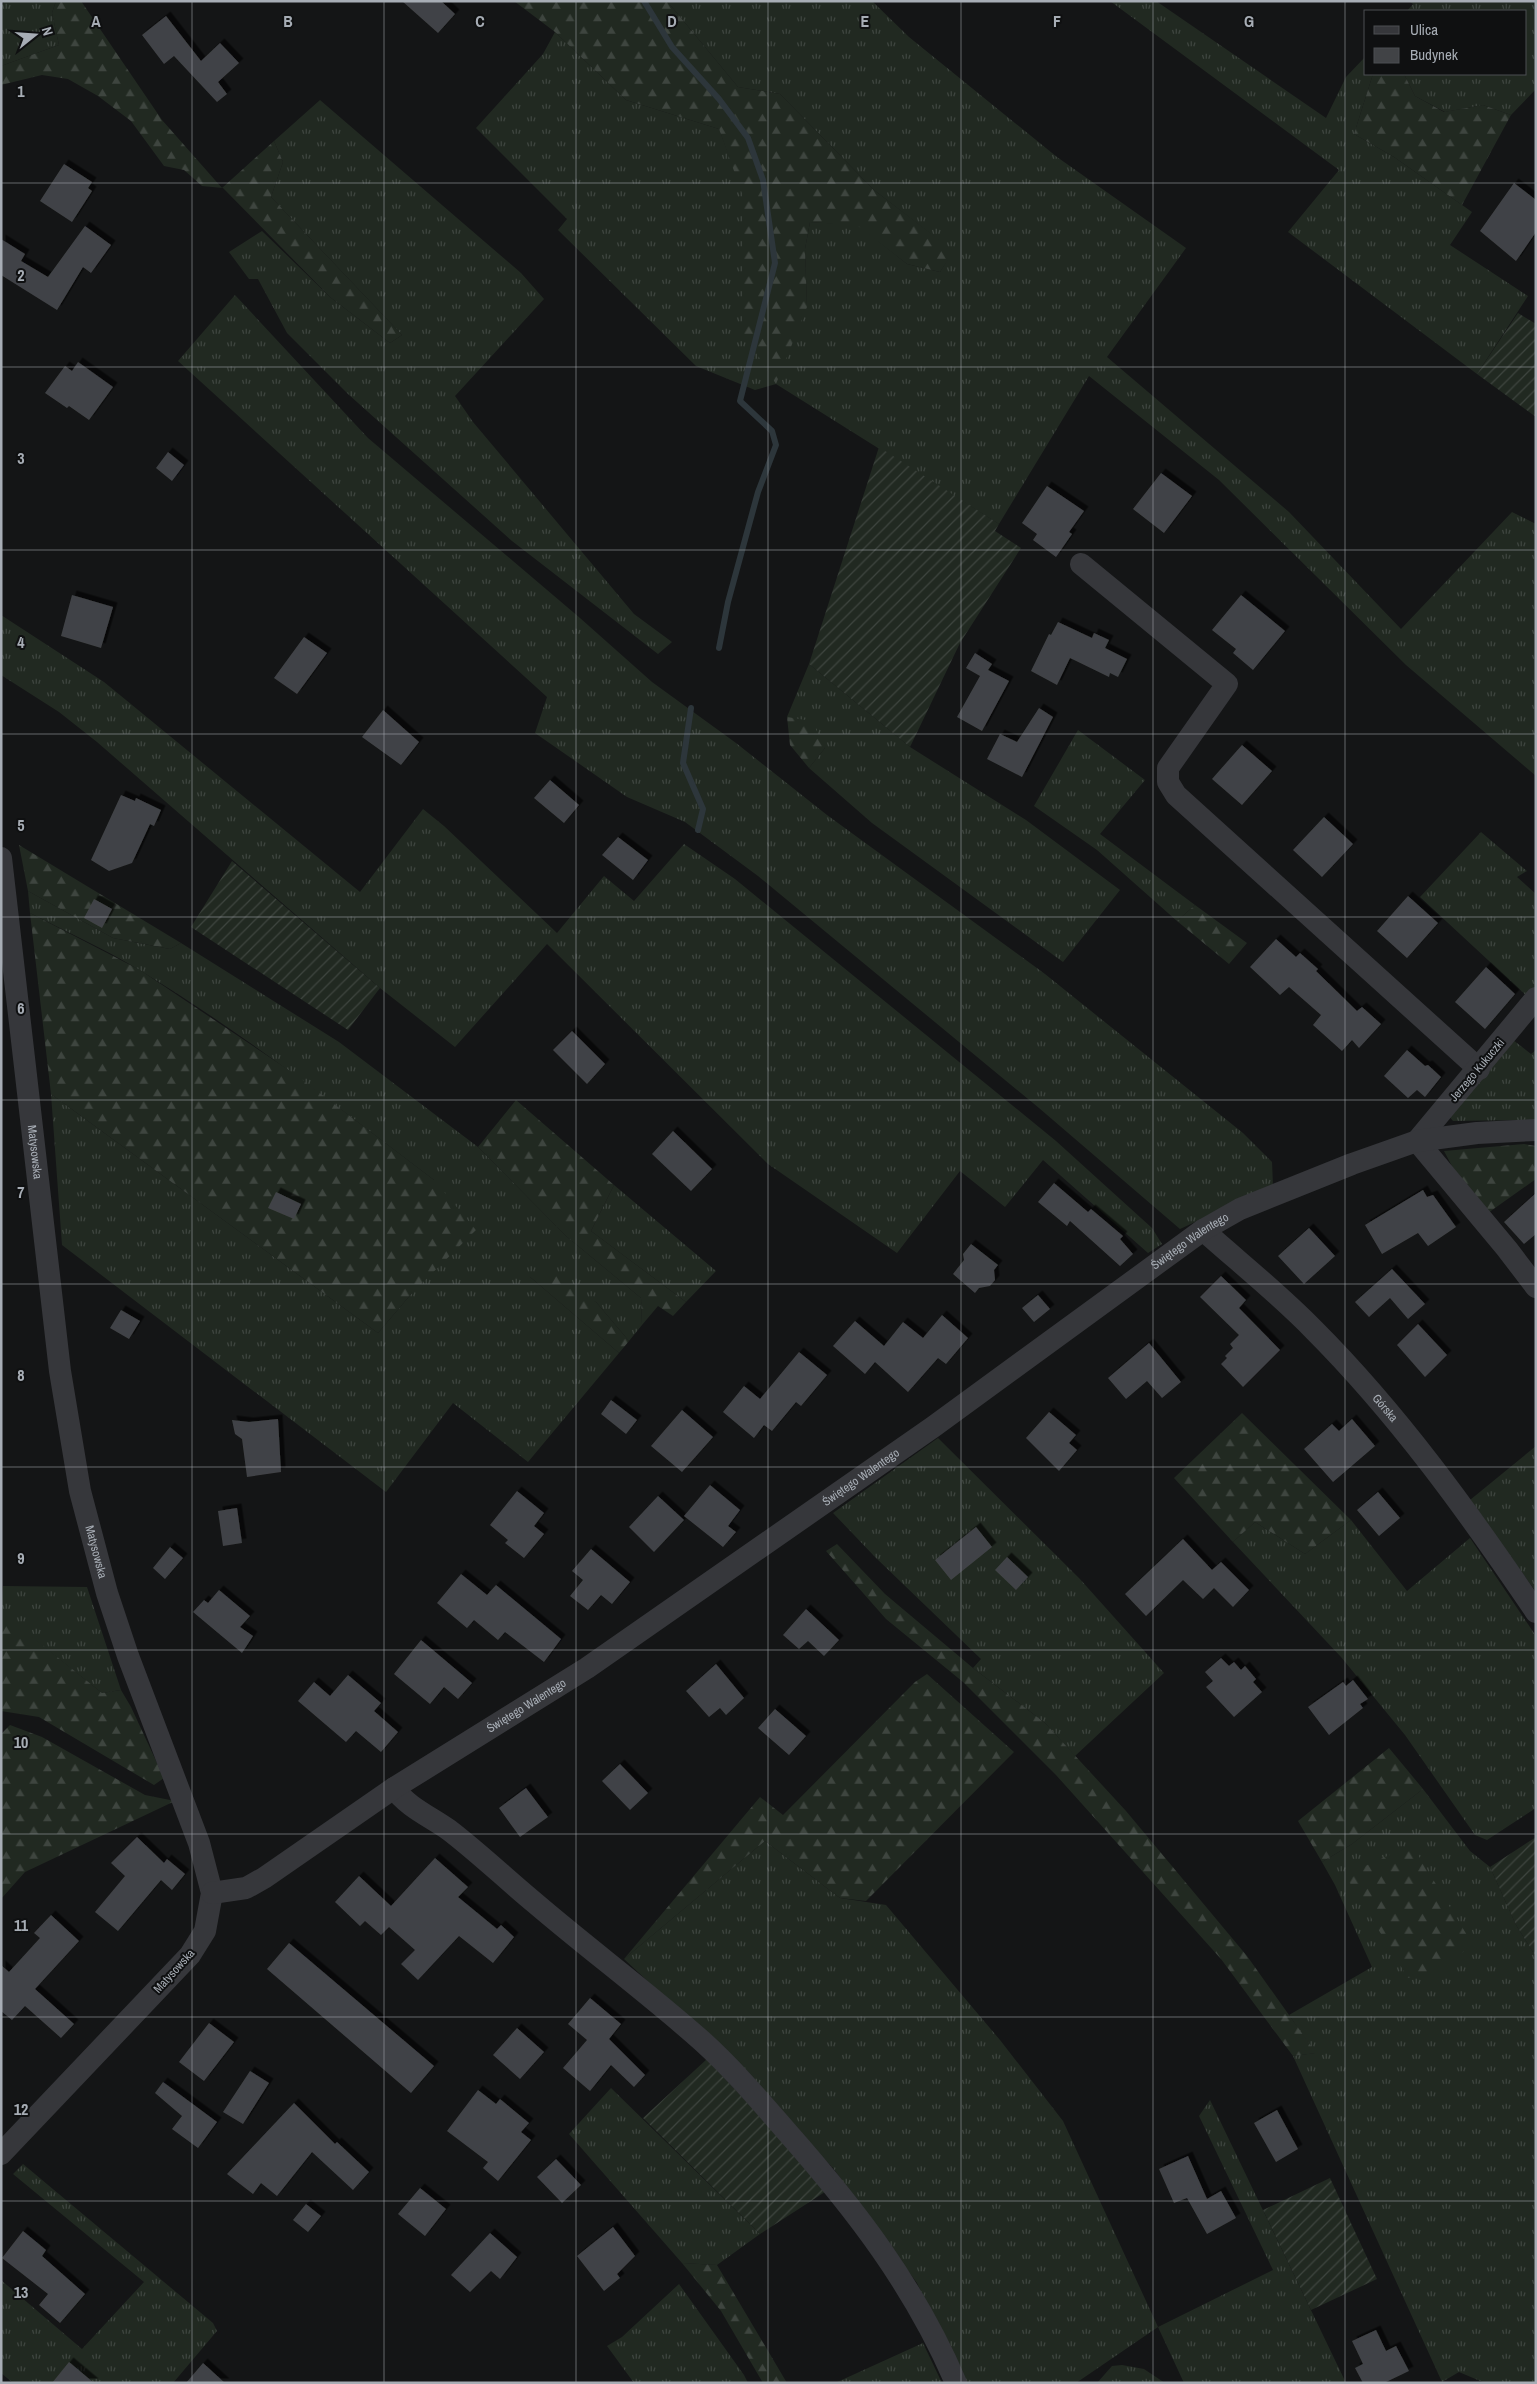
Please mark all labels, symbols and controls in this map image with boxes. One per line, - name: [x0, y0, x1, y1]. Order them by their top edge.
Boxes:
- north arrow: [10, 10, 60, 60]
- text: A: [91, 10, 101, 32]
- text: B: [283, 10, 293, 32]
- text: C: [475, 10, 485, 32]
- text: D: [667, 10, 677, 32]
- text: E: [861, 10, 870, 32]
- text: F: [1053, 10, 1061, 32]
- text: G: [1244, 10, 1254, 32]
- legend: [1364, 10, 1527, 75]
- text: Ulica: [1410, 19, 1438, 40]
- text: N: [38, 25, 57, 38]
- text: Budynek: [1410, 44, 1459, 65]
- text: 1: [17, 80, 25, 102]
- text: 2: [17, 264, 25, 286]
- text: 3: [17, 447, 25, 469]
- text: 4: [17, 631, 25, 653]
- text: 5: [17, 814, 25, 836]
- text: 6: [17, 997, 25, 1019]
- street label: Jerzego Kukuczki: [1446, 1035, 1508, 1105]
- street label: Matysowska: [24, 1124, 46, 1180]
- text: 7: [17, 1181, 25, 1203]
- street label: Świętego Walentego: [1148, 1209, 1231, 1273]
- text: 8: [17, 1364, 25, 1386]
- street label: Górska: [1369, 1391, 1402, 1426]
- street label: Świętego Walentego: [819, 1445, 903, 1510]
- street label: Matysowska: [81, 1524, 111, 1581]
- text: 9: [17, 1547, 25, 1569]
- street label: Świętego Walentego: [484, 1675, 569, 1736]
- text: 10: [14, 1731, 28, 1753]
- text: 11: [14, 1914, 29, 1936]
- street label: Matysowska: [150, 1945, 198, 1996]
- text: 12: [14, 2098, 28, 2120]
- text: 13: [14, 2281, 28, 2303]

